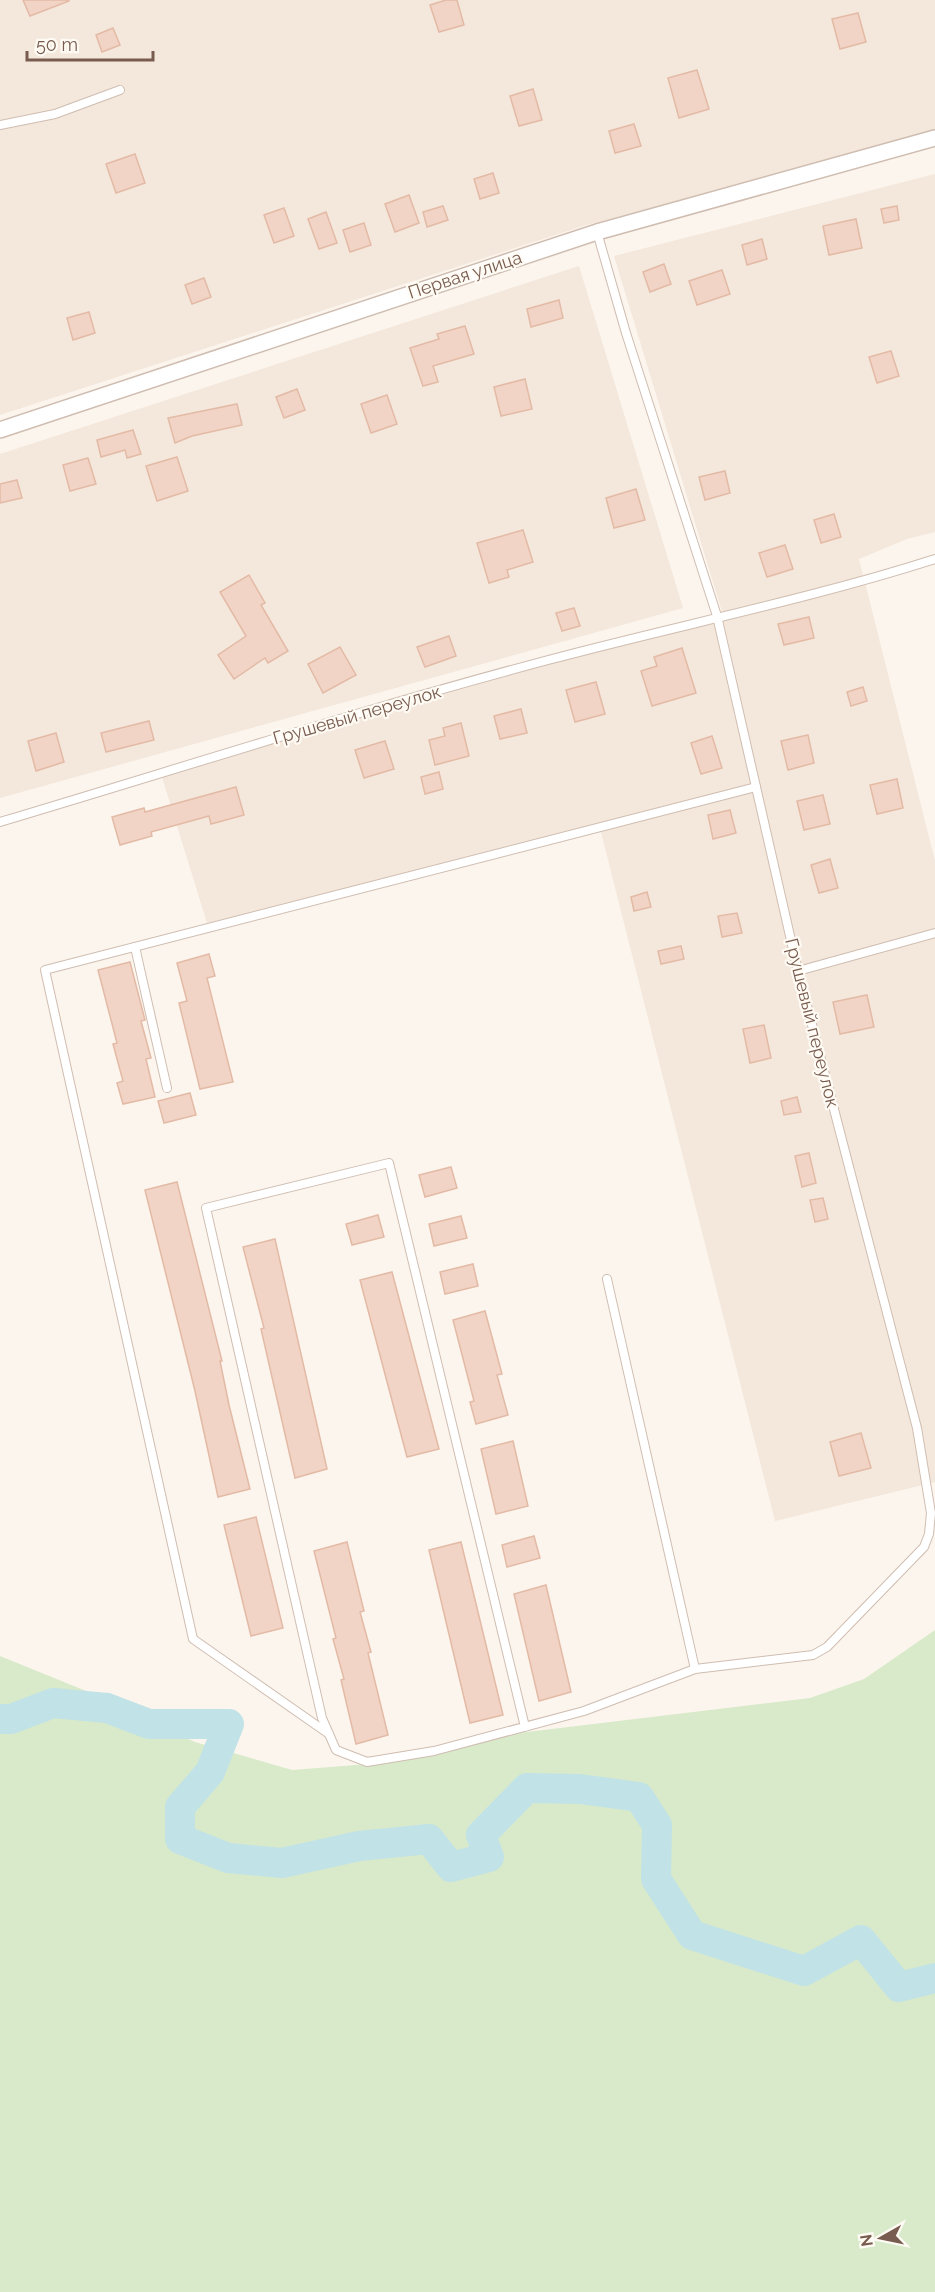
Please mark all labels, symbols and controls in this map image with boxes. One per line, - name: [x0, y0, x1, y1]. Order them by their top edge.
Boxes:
- scale bar: [27, 24, 153, 62]
- text: 50 m: [36, 34, 78, 55]
- street label: Первая улица: [405, 246, 524, 303]
- street label: Грушевый переулок: [270, 680, 443, 749]
- street label: Грушевый переулок: [781, 936, 844, 1110]
- north arrow: [851, 2208, 911, 2268]
- text: N: [856, 2233, 877, 2248]

